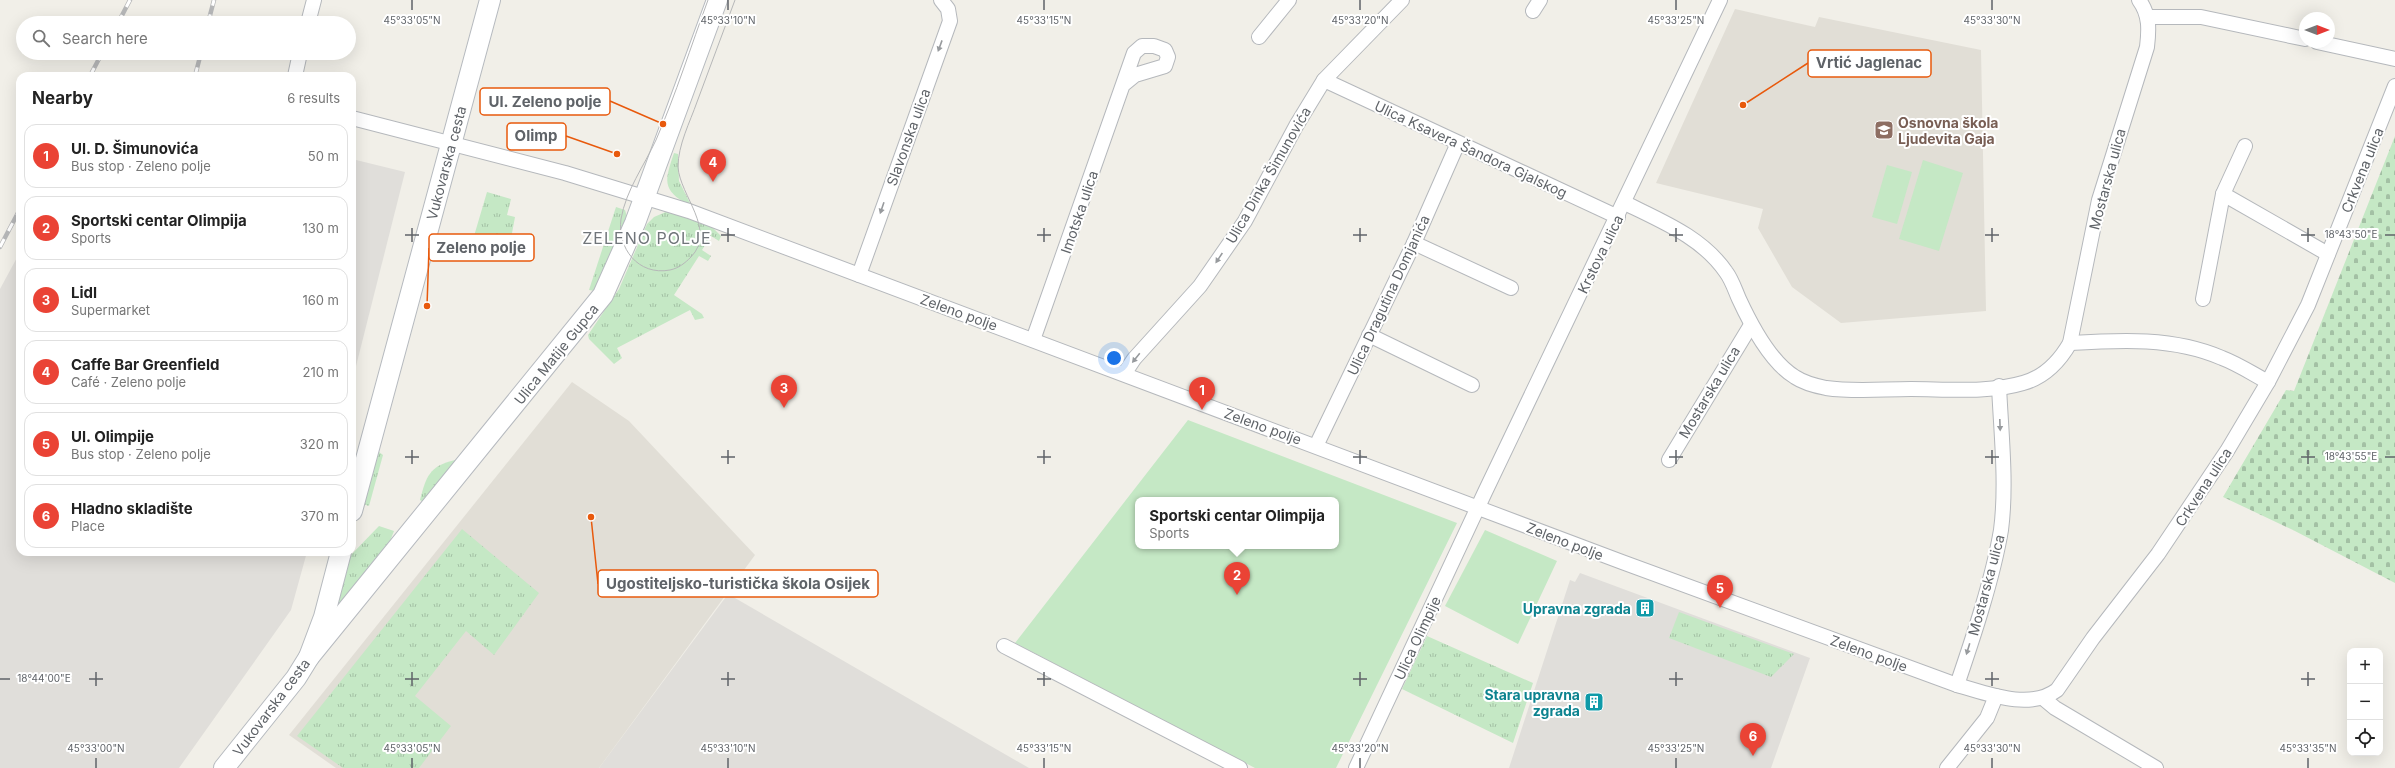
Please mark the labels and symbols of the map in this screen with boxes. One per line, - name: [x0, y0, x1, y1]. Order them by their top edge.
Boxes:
- north arrow: [2299, 12, 2335, 48]
- text: 45°33'05"N: [383, 14, 441, 26]
- text: 45°33'10"N: [700, 14, 756, 26]
- text: 45°33'15"N: [1017, 14, 1071, 26]
- text: 45°33'20"N: [1331, 14, 1389, 26]
- text: 45°33'25"N: [1648, 14, 1704, 26]
- text: 45°33'30"N: [1963, 14, 2021, 26]
- one-way arrow: [937, 41, 943, 53]
- callout: Vrtić Jaglenac: [1808, 50, 1931, 77]
- text: Vrtić Jaglenac: [1816, 53, 1922, 72]
- street label: Slavonska ulica: [883, 86, 933, 188]
- callout: Ul. Zeleno polje: [480, 88, 610, 115]
- text: Ul. Zeleno polje: [489, 92, 601, 111]
- street label: Ulica Ksavera Šandora Gjalskog: [1372, 97, 1570, 201]
- street label: Vukovarska cesta: [423, 104, 469, 222]
- street label: Ulica Dinka Šimunovića: [1222, 104, 1314, 246]
- place label: Osnovna škola Ljudevita Gaja: [1898, 114, 1998, 147]
- school or university icon: Osnovna škola Ljudevita Gaja: [1873, 119, 1895, 141]
- callout: Olimp: [507, 123, 566, 150]
- street label: Crkvena ulica: [2337, 125, 2387, 215]
- text: Olimp: [515, 126, 557, 145]
- street label: Mostarska ulica: [2085, 127, 2129, 231]
- pin: 4: [700, 149, 726, 182]
- street label: Imotska ulica: [1057, 168, 1101, 256]
- one-way arrow: [879, 203, 885, 215]
- street label: Ulica Dragutina Domjanića: [1343, 212, 1433, 378]
- street label: Krstova ulica: [1574, 212, 1626, 296]
- district label: ZELENO POLJE: [582, 228, 712, 248]
- text: 18°43'50"E: [2325, 228, 2377, 240]
- callout: Zeleno polje: [429, 234, 534, 261]
- text: Zeleno polje: [436, 238, 526, 257]
- one-way arrow: [1215, 253, 1223, 263]
- street label: Zeleno polje: [918, 290, 1000, 334]
- street label: Ulica Matije Gupca: [510, 300, 602, 408]
- street label: Mostarska ulica: [1675, 343, 1743, 441]
- your location: [1104, 348, 1124, 368]
- one-way arrow: [1132, 352, 1140, 363]
- pin: 3: [771, 375, 797, 408]
- pin: 1: [1189, 377, 1215, 410]
- street label: Zeleno polje: [1222, 404, 1304, 448]
- one-way arrow: [1997, 419, 2004, 431]
- street label: Crkvena ulica: [2171, 445, 2235, 529]
- text: 18°43'55"E: [2325, 450, 2377, 462]
- street label: Zeleno polje: [1524, 519, 1606, 563]
- street label: Mostarska ulica: [1964, 533, 2008, 637]
- pin: 2: [1224, 562, 1250, 595]
- callout: Ugostiteljsko-turistička škola Osijek: [598, 570, 878, 597]
- text: Ugostiteljsko-turistička škola Osijek: [606, 574, 870, 593]
- pin: 5: [1707, 575, 1733, 608]
- street label: Ulica Olimpije: [1390, 593, 1444, 683]
- building icon: Upravna zgrada: [1634, 597, 1656, 619]
- place label: Upravna zgrada: [1523, 600, 1631, 617]
- street label: Zeleno polje: [1828, 631, 1910, 675]
- one-way arrow: [1965, 643, 1971, 655]
- street label: Vukovarska cesta: [229, 655, 313, 759]
- text: 18°44'00"E: [17, 672, 71, 684]
- place label: Stara upravna zgrada: [1484, 686, 1580, 719]
- building icon: Stara upravna zgrada: [1583, 691, 1605, 713]
- pin: 6: [1740, 723, 1766, 756]
- text: 45°33'00"N: [67, 742, 125, 754]
- text: 45°33'05"N: [383, 742, 441, 754]
- text: 45°33'10"N: [700, 742, 756, 754]
- text: 45°33'15"N: [1017, 742, 1071, 754]
- text: 45°33'20"N: [1331, 742, 1389, 754]
- text: 45°33'25"N: [1648, 742, 1704, 754]
- text: 45°33'30"N: [1963, 742, 2021, 754]
- text: 45°33'35"N: [2280, 742, 2336, 754]

